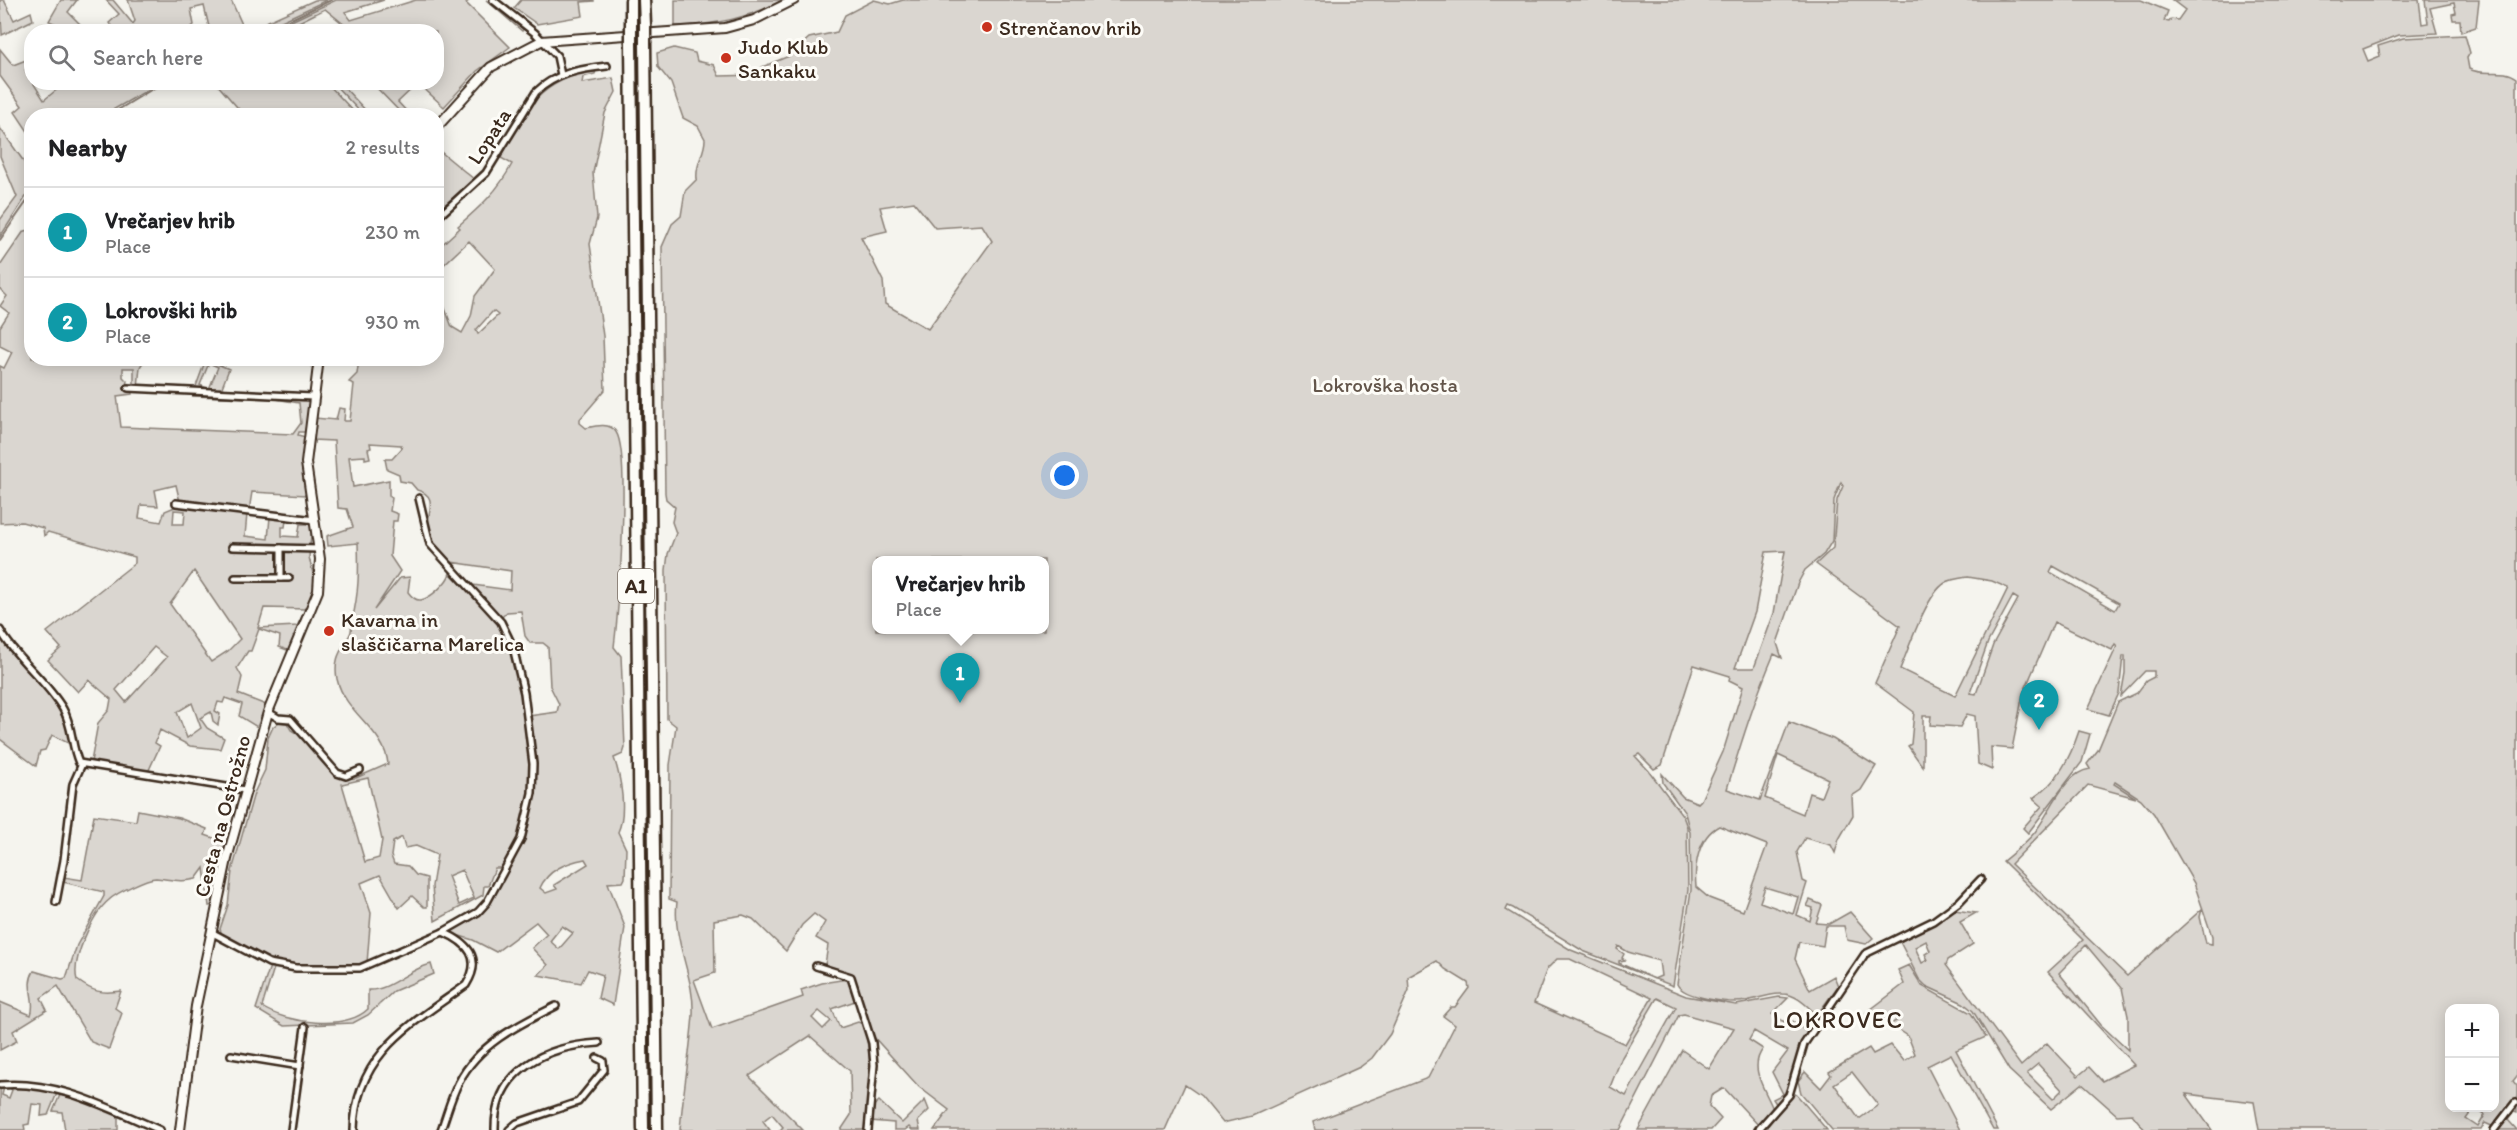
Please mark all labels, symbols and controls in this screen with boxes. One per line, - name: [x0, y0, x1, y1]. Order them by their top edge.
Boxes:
- place label: Strenčanov hrib: [999, 15, 1142, 40]
- marker: Strenčanov hrib: [980, 20, 994, 34]
- search box: [24, 24, 444, 90]
- place label: Judo Klub Sankaku: [738, 34, 828, 83]
- icon: search: [45, 41, 78, 74]
- text: Search here: [93, 44, 203, 71]
- marker: Judo Klub Sankaku: [719, 51, 733, 65]
- street label: Lopata: [462, 103, 516, 169]
- text: Nearby: [48, 131, 127, 163]
- text: 2 results: [346, 135, 420, 159]
- text: Vrečarjev hrib: [105, 207, 235, 234]
- text: 1: [63, 220, 72, 244]
- text: 230 m: [365, 220, 420, 244]
- text: Place: [105, 234, 151, 258]
- text: Lokrovški hrib: [105, 297, 237, 324]
- text: 2: [62, 310, 73, 334]
- text: 930 m: [365, 310, 420, 334]
- text: Place: [105, 324, 151, 348]
- park label: Lokrovška hosta: [1312, 372, 1458, 397]
- your location: [1050, 461, 1079, 490]
- popup: [872, 556, 1049, 634]
- road number: A1: [618, 569, 654, 603]
- text: Vrečarjev hrib: [896, 570, 1025, 597]
- text: Place: [896, 597, 942, 621]
- place label: Kavarna in slaščičarna Marelica: [341, 607, 524, 656]
- marker: Kavarna in slaščičarna Marelica: [322, 624, 336, 638]
- pin: 1: [940, 654, 980, 703]
- pin: 2: [2020, 680, 2058, 730]
- street label: Cesta na Ostrožno: [188, 732, 256, 900]
- map controls: [2445, 1004, 2499, 1112]
- button: +: [2445, 1004, 2499, 1058]
- district label: LOKROVEC: [1772, 1005, 1904, 1034]
- button: −: [2445, 1058, 2499, 1112]

